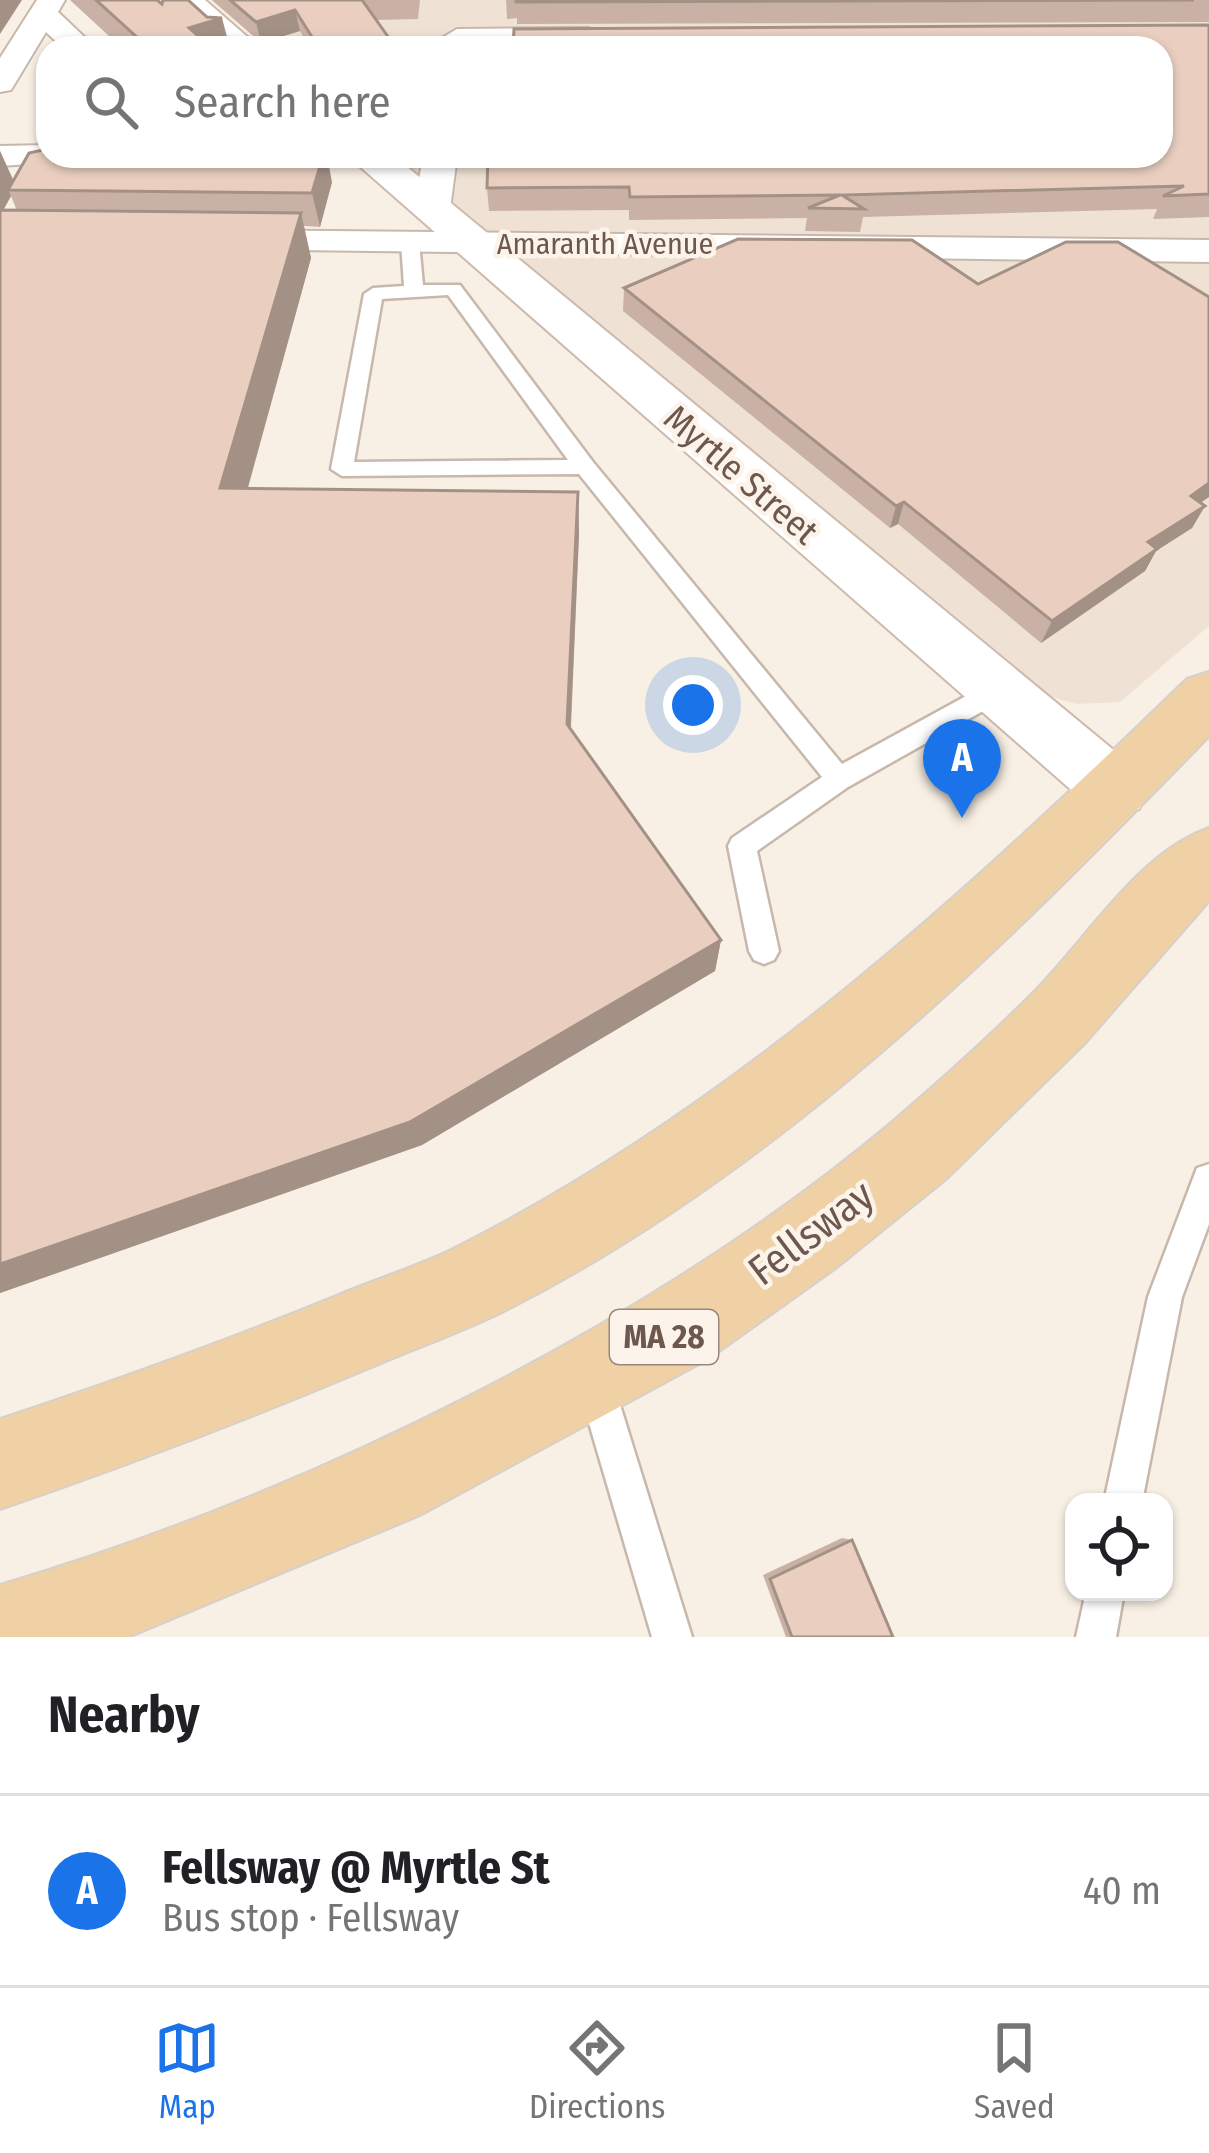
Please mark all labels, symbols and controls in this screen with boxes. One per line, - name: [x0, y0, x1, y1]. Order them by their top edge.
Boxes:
- search box: [36, 36, 1173, 168]
- icon: search: [78, 69, 144, 135]
- text: Search here: [174, 75, 391, 129]
- street label: Amaranth Avenue: [497, 226, 713, 262]
- street label: Myrtle Street: [655, 396, 827, 554]
- your location: [663, 675, 723, 735]
- pin: A: [923, 719, 1001, 818]
- street label: Fellsway: [739, 1170, 883, 1296]
- road number: MA 28: [610, 1310, 718, 1364]
- map controls: [1065, 1493, 1173, 1601]
- button: locate: [1065, 1493, 1173, 1601]
- text: Nearby: [48, 1684, 200, 1746]
- text: Fellsway @ Myrtle St: [162, 1841, 550, 1895]
- text: A: [76, 1868, 98, 1914]
- text: 40 m: [1083, 1868, 1161, 1914]
- text: Bus stop · Fellsway: [162, 1895, 459, 1941]
- tab: Map: [154, 2015, 220, 2127]
- tab: Directions: [529, 2015, 665, 2127]
- tab: Saved: [974, 2015, 1055, 2127]

